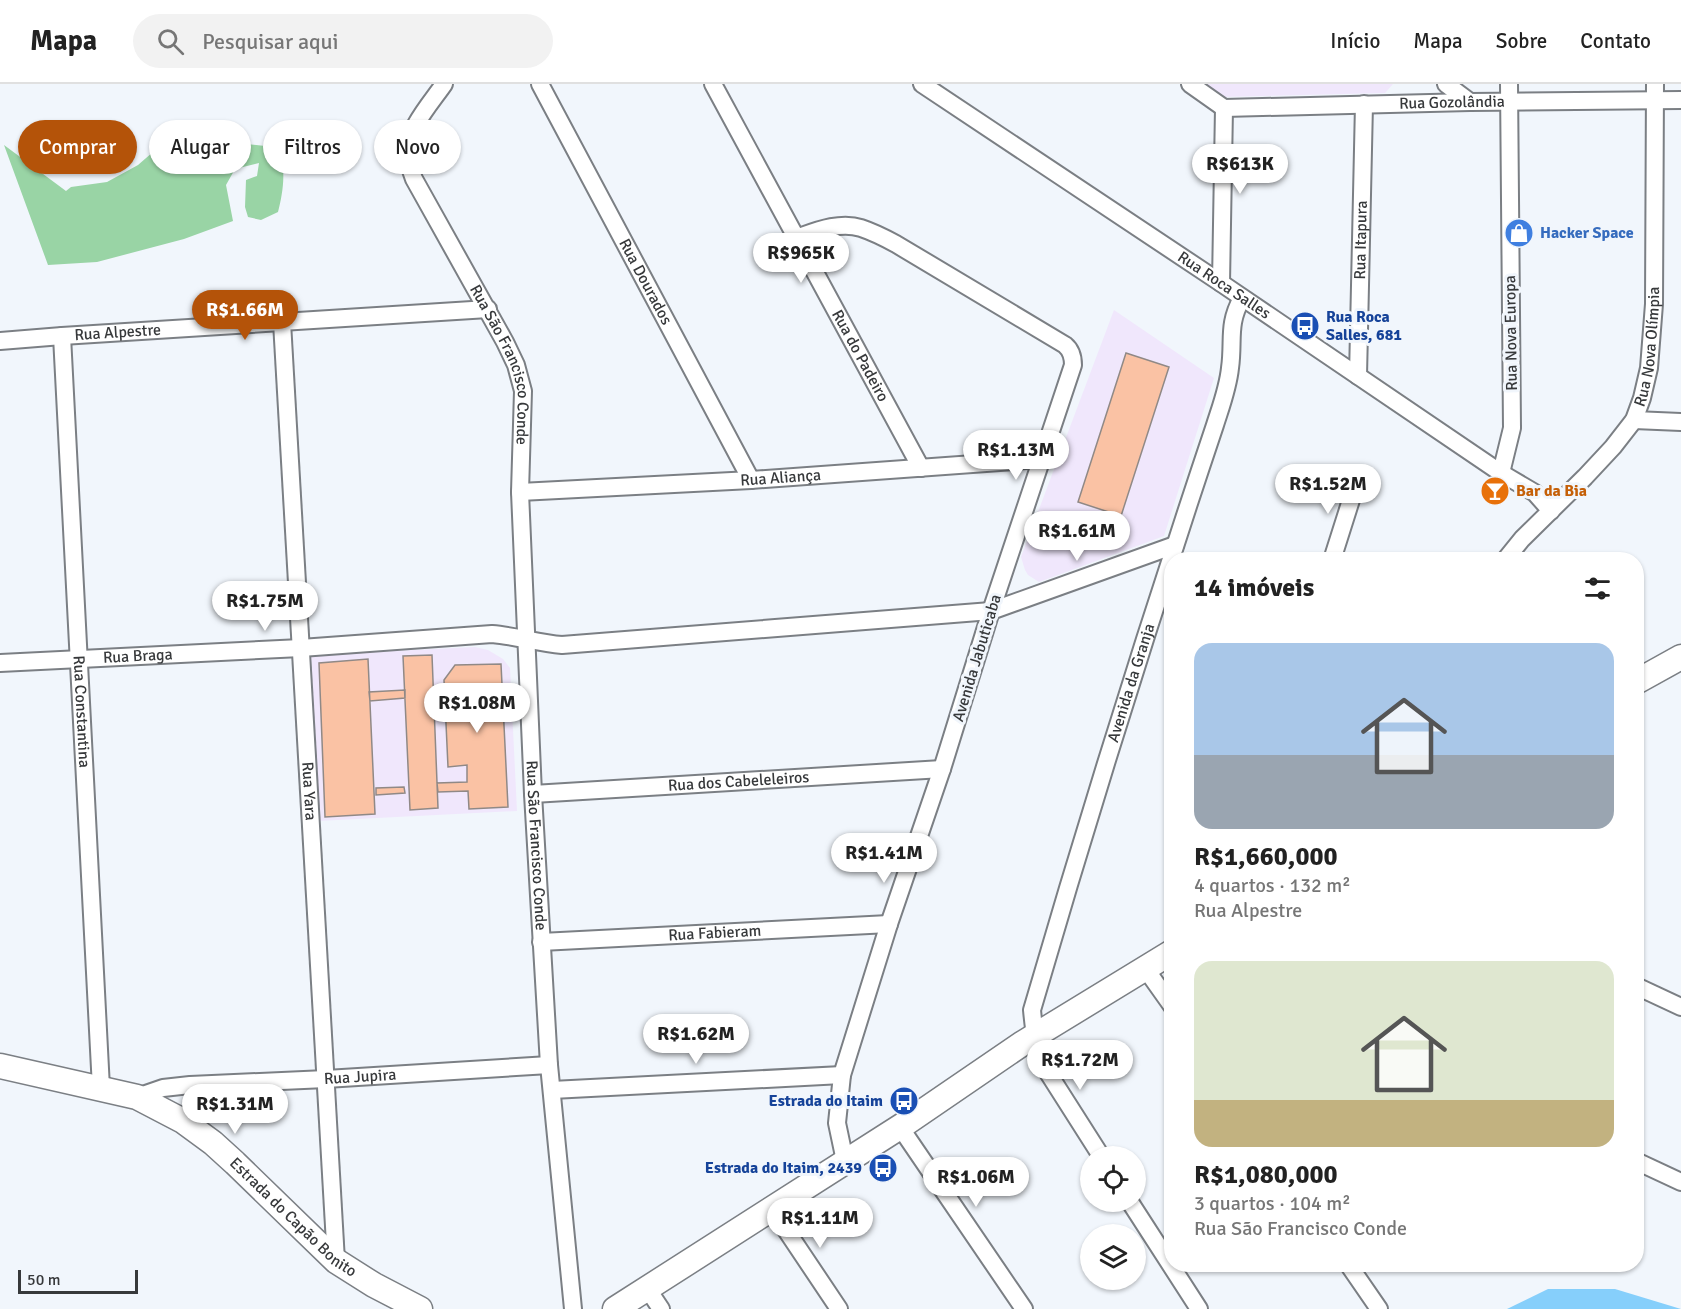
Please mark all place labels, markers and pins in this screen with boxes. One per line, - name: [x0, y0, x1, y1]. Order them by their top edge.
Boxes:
- pin: R$613K: [1191, 144, 1289, 195]
- shop icon: Hacker Space: [1503, 217, 1535, 249]
- place label: Hacker Space: [1540, 223, 1634, 243]
- pin: R$965K: [752, 233, 850, 284]
- pin: R$1.66M: [190, 290, 300, 341]
- place label: Rua Roca Salles, 681: [1326, 307, 1402, 345]
- bus stop icon: Rua Roca Salles, 681: [1289, 310, 1321, 342]
- pin: R$1.13M: [961, 430, 1071, 481]
- pin: R$1.52M: [1273, 464, 1383, 515]
- bar icon: Bar da Bia: [1479, 475, 1511, 507]
- place label: Bar da Bia: [1516, 481, 1587, 501]
- pin: R$1.61M: [1022, 511, 1132, 562]
- pin: R$1.75M: [210, 581, 320, 632]
- pin: R$1.08M: [422, 683, 532, 734]
- pin: R$1.41M: [829, 833, 939, 884]
- pin: R$1.62M: [641, 1014, 751, 1065]
- pin: R$1.72M: [1025, 1040, 1135, 1091]
- pin: R$1.31M: [180, 1084, 290, 1135]
- bus stop icon: Estrada do Itaim: [888, 1085, 920, 1117]
- place label: Estrada do Itaim: [769, 1091, 883, 1111]
- bus stop icon: Estrada do Itaim, 2439: [867, 1152, 899, 1184]
- pin: R$1.06M: [921, 1157, 1031, 1208]
- place label: Estrada do Itaim, 2439: [705, 1158, 862, 1178]
- pin: R$1.11M: [765, 1198, 875, 1249]

